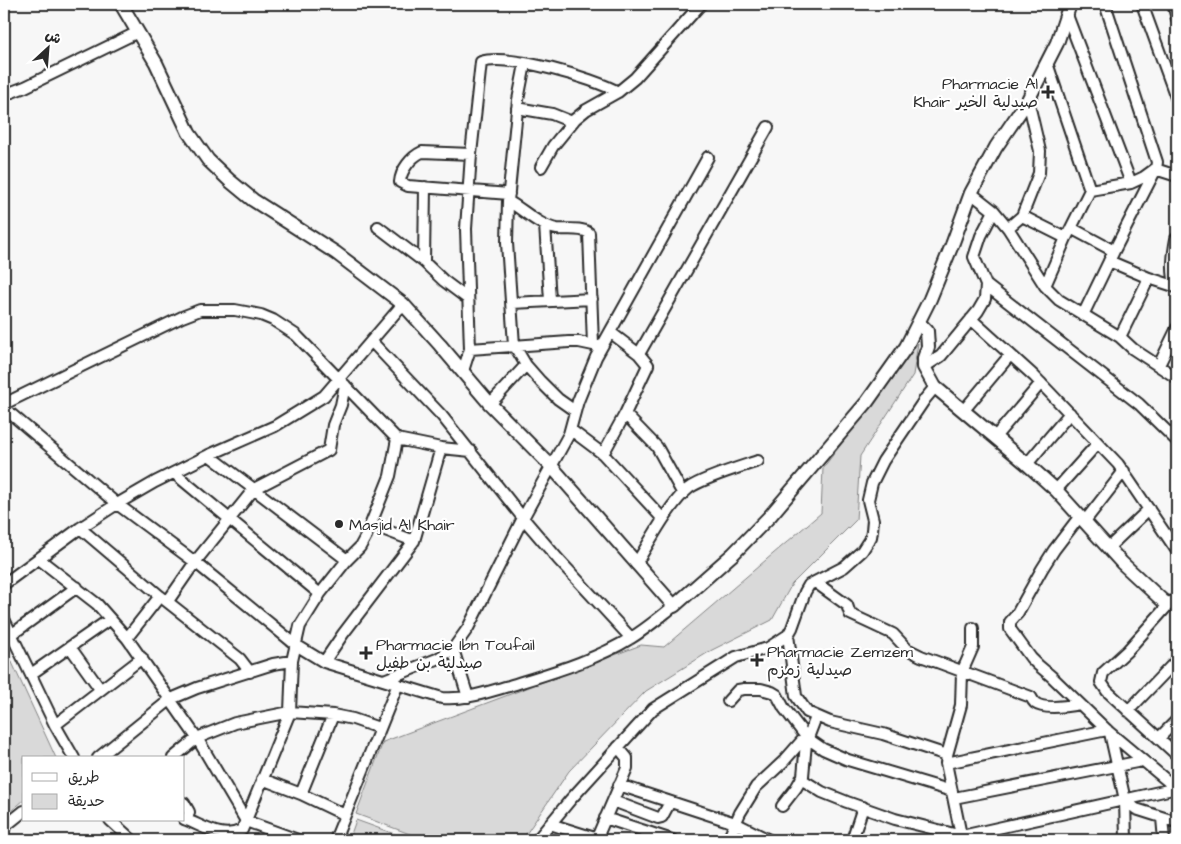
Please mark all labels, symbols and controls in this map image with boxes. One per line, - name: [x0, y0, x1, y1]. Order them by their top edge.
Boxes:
- north arrow: [22, 22, 72, 72]
- text: ش: [42, 25, 65, 50]
- place label: Pharmacie Al Khair صيدلية الخير: [913, 73, 1038, 113]
- marker: Pharmacie Al Khair صيدلية الخير: [1042, 86, 1054, 98]
- place label: Masjid Al Khair: [349, 514, 455, 536]
- marker: Masjid Al Khair: [333, 518, 345, 530]
- place label: Pharmacie Ibn Toufail صيدلية بن طفيل: [376, 634, 535, 674]
- place label: Pharmacie Zemzem صيدلية زمزم: [767, 641, 914, 682]
- marker: Pharmacie Ibn Toufail صيدلية بن طفيل: [360, 647, 372, 659]
- marker: Pharmacie Zemzem صيدلية زمزم: [751, 654, 763, 666]
- legend: [22, 756, 185, 822]
- text: طريق: [68, 767, 100, 788]
- text: حديقة: [68, 791, 105, 812]

